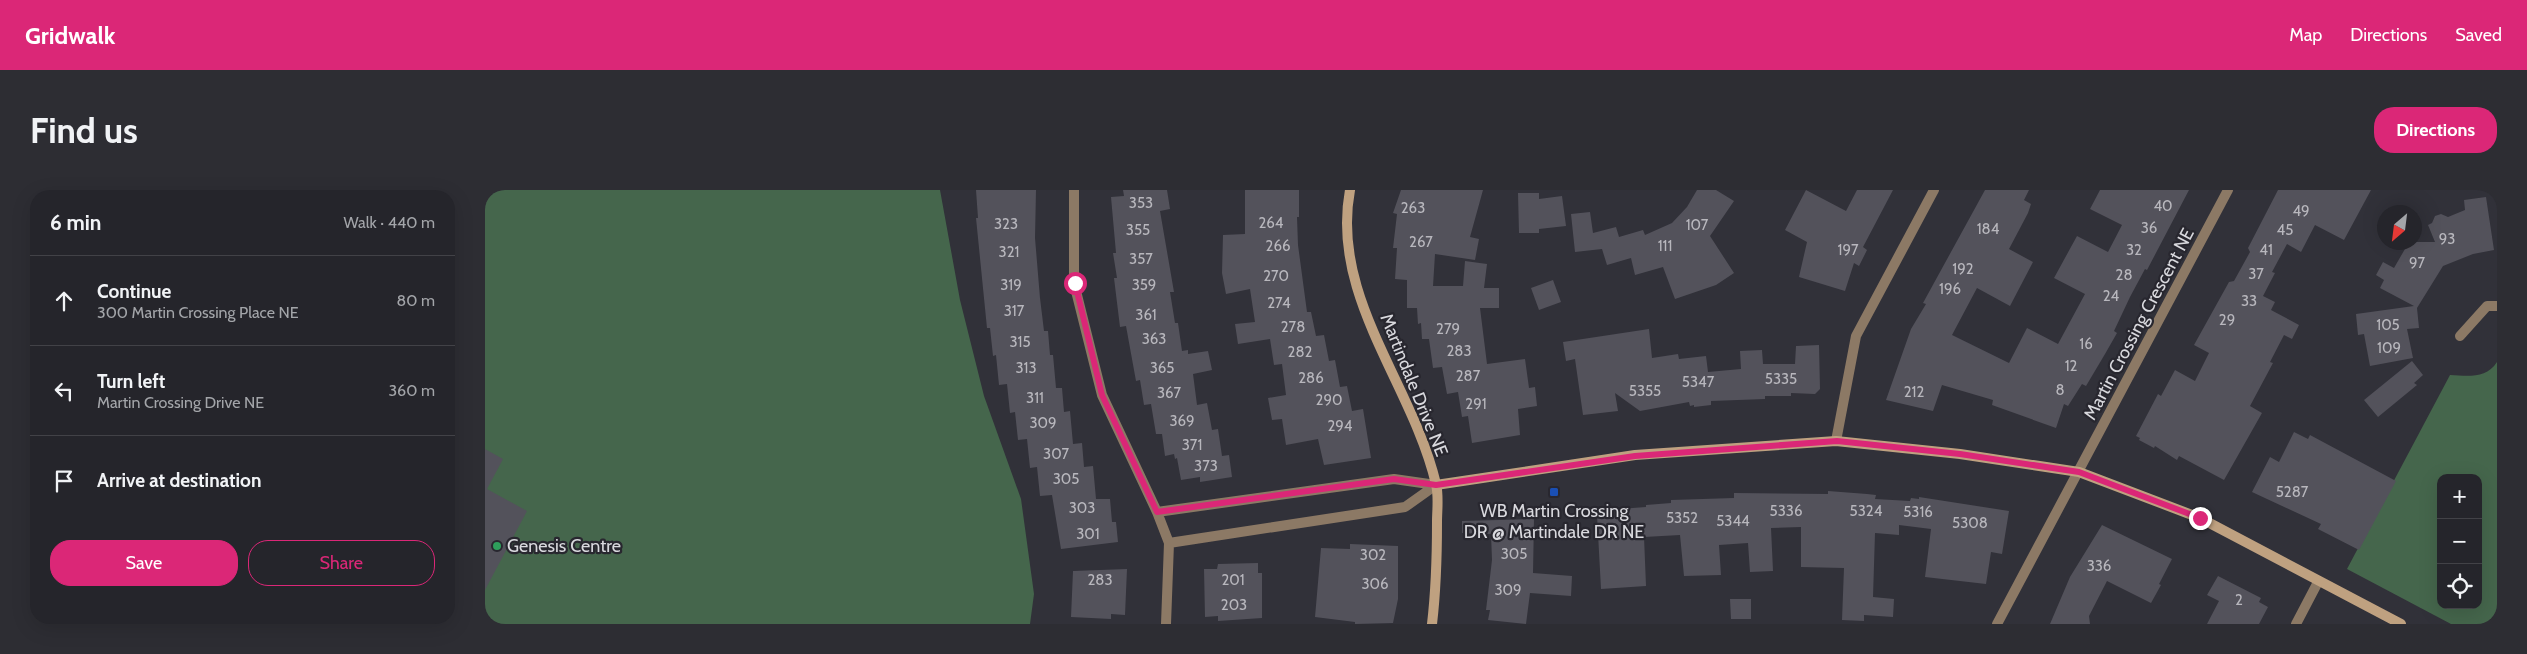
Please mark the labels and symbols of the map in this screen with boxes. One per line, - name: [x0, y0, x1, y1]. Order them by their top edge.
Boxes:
- house number: 353: [1129, 194, 1153, 212]
- house number: 40: [2153, 197, 2173, 215]
- house number: 263: [1401, 199, 1425, 217]
- house number: 49: [2292, 202, 2310, 220]
- north arrow: [2377, 205, 2422, 250]
- house number: 264: [1258, 214, 1284, 232]
- house number: 323: [994, 215, 1018, 233]
- house number: 107: [1686, 216, 1709, 234]
- house number: 36: [2141, 219, 2157, 237]
- house number: 184: [1977, 220, 2000, 238]
- house number: 355: [1126, 221, 1150, 239]
- house number: 45: [2277, 221, 2293, 239]
- street label: Martin Crossing Crescent NE: [2079, 224, 2199, 424]
- house number: 93: [2439, 230, 2455, 248]
- house number: 267: [1409, 233, 1433, 251]
- house number: 266: [1266, 237, 1290, 255]
- house number: 111: [1658, 237, 1672, 255]
- house number: 197: [1838, 241, 1859, 259]
- house number: 32: [2126, 241, 2142, 259]
- house number: 41: [2259, 241, 2273, 259]
- house number: 321: [999, 243, 1019, 261]
- house number: 357: [1129, 250, 1153, 268]
- house number: 97: [2409, 254, 2425, 272]
- house number: 192: [1952, 260, 1974, 278]
- house number: 37: [2248, 265, 2264, 283]
- house number: 28: [2116, 266, 2132, 284]
- house number: 270: [1263, 267, 1289, 285]
- route start: [1064, 272, 1087, 295]
- house number: 319: [1000, 276, 1022, 294]
- house number: 359: [1132, 276, 1156, 294]
- house number: 196: [1939, 280, 1961, 298]
- house number: 24: [2103, 287, 2120, 305]
- house number: 33: [2241, 292, 2257, 310]
- house number: 274: [1267, 294, 1291, 312]
- house number: 317: [1004, 302, 1025, 320]
- house number: 361: [1135, 306, 1157, 324]
- street label: Martindale Drive NE: [1375, 310, 1453, 460]
- house number: 29: [2219, 311, 2235, 329]
- house number: 105: [2376, 316, 2400, 334]
- house number: 278: [1281, 318, 1305, 336]
- house number: 279: [1436, 320, 1460, 338]
- house number: 363: [1142, 330, 1166, 348]
- house number: 315: [1009, 333, 1031, 351]
- house number: 16: [2079, 335, 2093, 353]
- house number: 109: [2377, 339, 2401, 357]
- house number: 283: [1446, 342, 1472, 360]
- house number: 282: [1288, 343, 1313, 361]
- house number: 12: [2065, 357, 2078, 375]
- house number: 313: [1015, 359, 1037, 377]
- house number: 365: [1150, 359, 1174, 377]
- house number: 287: [1456, 367, 1481, 385]
- house number: 286: [1298, 369, 1324, 387]
- house number: 5335: [1765, 370, 1797, 388]
- house number: 5347: [1682, 373, 1715, 391]
- house number: 8: [2055, 381, 2065, 399]
- house number: 5355: [1629, 382, 1661, 400]
- house number: 212: [1904, 383, 1924, 401]
- house number: 367: [1157, 384, 1181, 402]
- house number: 311: [1026, 389, 1044, 407]
- house number: 290: [1316, 391, 1342, 409]
- house number: 291: [1465, 395, 1487, 413]
- house number: 369: [1169, 412, 1195, 430]
- house number: 309: [1029, 414, 1057, 432]
- house number: 294: [1327, 417, 1353, 435]
- house number: 371: [1182, 436, 1202, 454]
- house number: 307: [1043, 445, 1069, 463]
- house number: 373: [1194, 457, 1218, 475]
- house number: 305: [1053, 470, 1079, 488]
- house number: 5287: [2276, 483, 2309, 501]
- marker: WB Martin Crossing DR @ Martindale DR NE: [1548, 486, 1560, 498]
- house number: 303: [1069, 499, 1095, 517]
- place label: WB Martin Crossing DR @ Martindale DR NE: [1464, 500, 1644, 543]
- house number: 5336: [1770, 502, 1802, 520]
- house number: 5324: [1850, 502, 1883, 520]
- house number: 5316: [1903, 503, 1933, 521]
- route end: [2189, 507, 2212, 530]
- house number: 5352: [1666, 509, 1698, 527]
- house number: 5344: [1716, 512, 1750, 530]
- house number: 5308: [1952, 514, 1988, 532]
- house number: 301: [1076, 525, 1100, 543]
- place label: Genesis Centre: [507, 535, 621, 557]
- marker: Genesis Centre: [491, 540, 503, 552]
- house number: 305: [1501, 545, 1527, 563]
- house number: 302: [1360, 546, 1386, 564]
- house number: 336: [2087, 557, 2111, 575]
- house number: 283: [1087, 571, 1113, 589]
- house number: 201: [1221, 571, 1245, 589]
- house number: 306: [1361, 575, 1389, 593]
- house number: 309: [1494, 581, 1522, 599]
- house number: 2: [2235, 591, 2243, 609]
- house number: 203: [1221, 596, 1247, 614]

